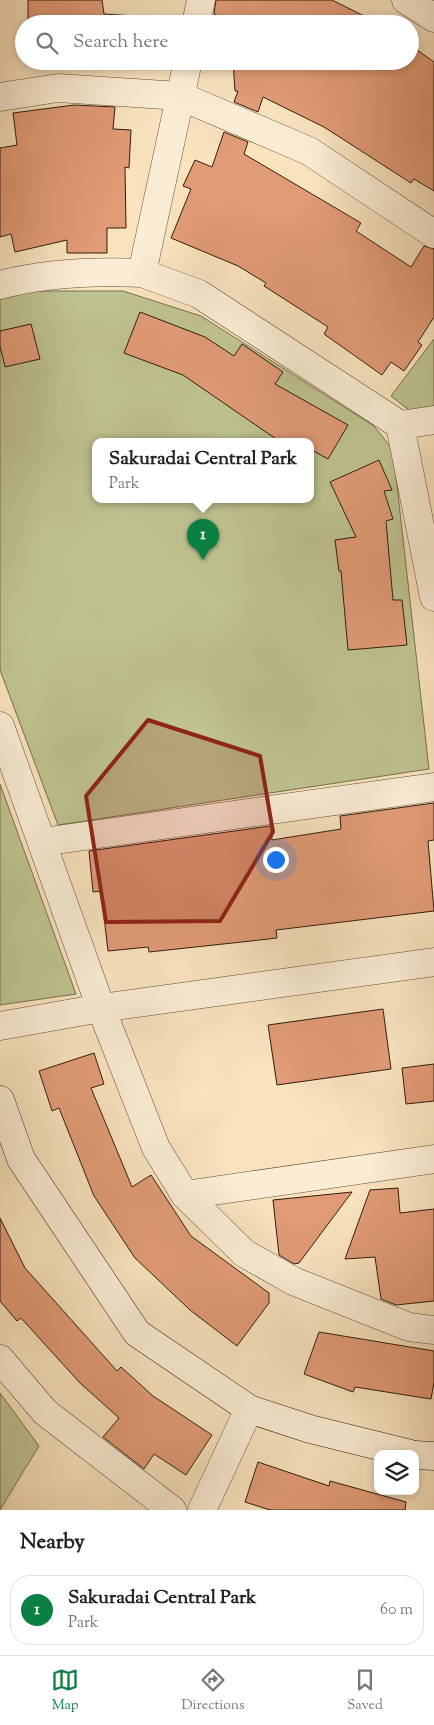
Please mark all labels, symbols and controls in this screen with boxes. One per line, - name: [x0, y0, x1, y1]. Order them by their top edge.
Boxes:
- search box: [15, 15, 419, 70]
- icon: search: [33, 29, 61, 57]
- text: Search here: [73, 29, 168, 56]
- popup: [92, 438, 314, 503]
- text: Sakuradai Central Park: [109, 446, 297, 473]
- text: Park: [109, 473, 139, 496]
- pin: 1: [187, 519, 219, 560]
- your location: [263, 847, 289, 873]
- map controls: [374, 1450, 419, 1495]
- button: layers: [374, 1450, 419, 1495]
- text: Nearby: [20, 1528, 85, 1558]
- text: Sakuradai Central Park: [68, 1585, 256, 1612]
- text: 1: [34, 1599, 40, 1622]
- text: 60 m: [380, 1599, 413, 1622]
- text: Park: [68, 1612, 99, 1635]
- tab: Map: [51, 1666, 79, 1716]
- tab: Directions: [181, 1666, 245, 1716]
- tab: Saved: [347, 1666, 383, 1716]

